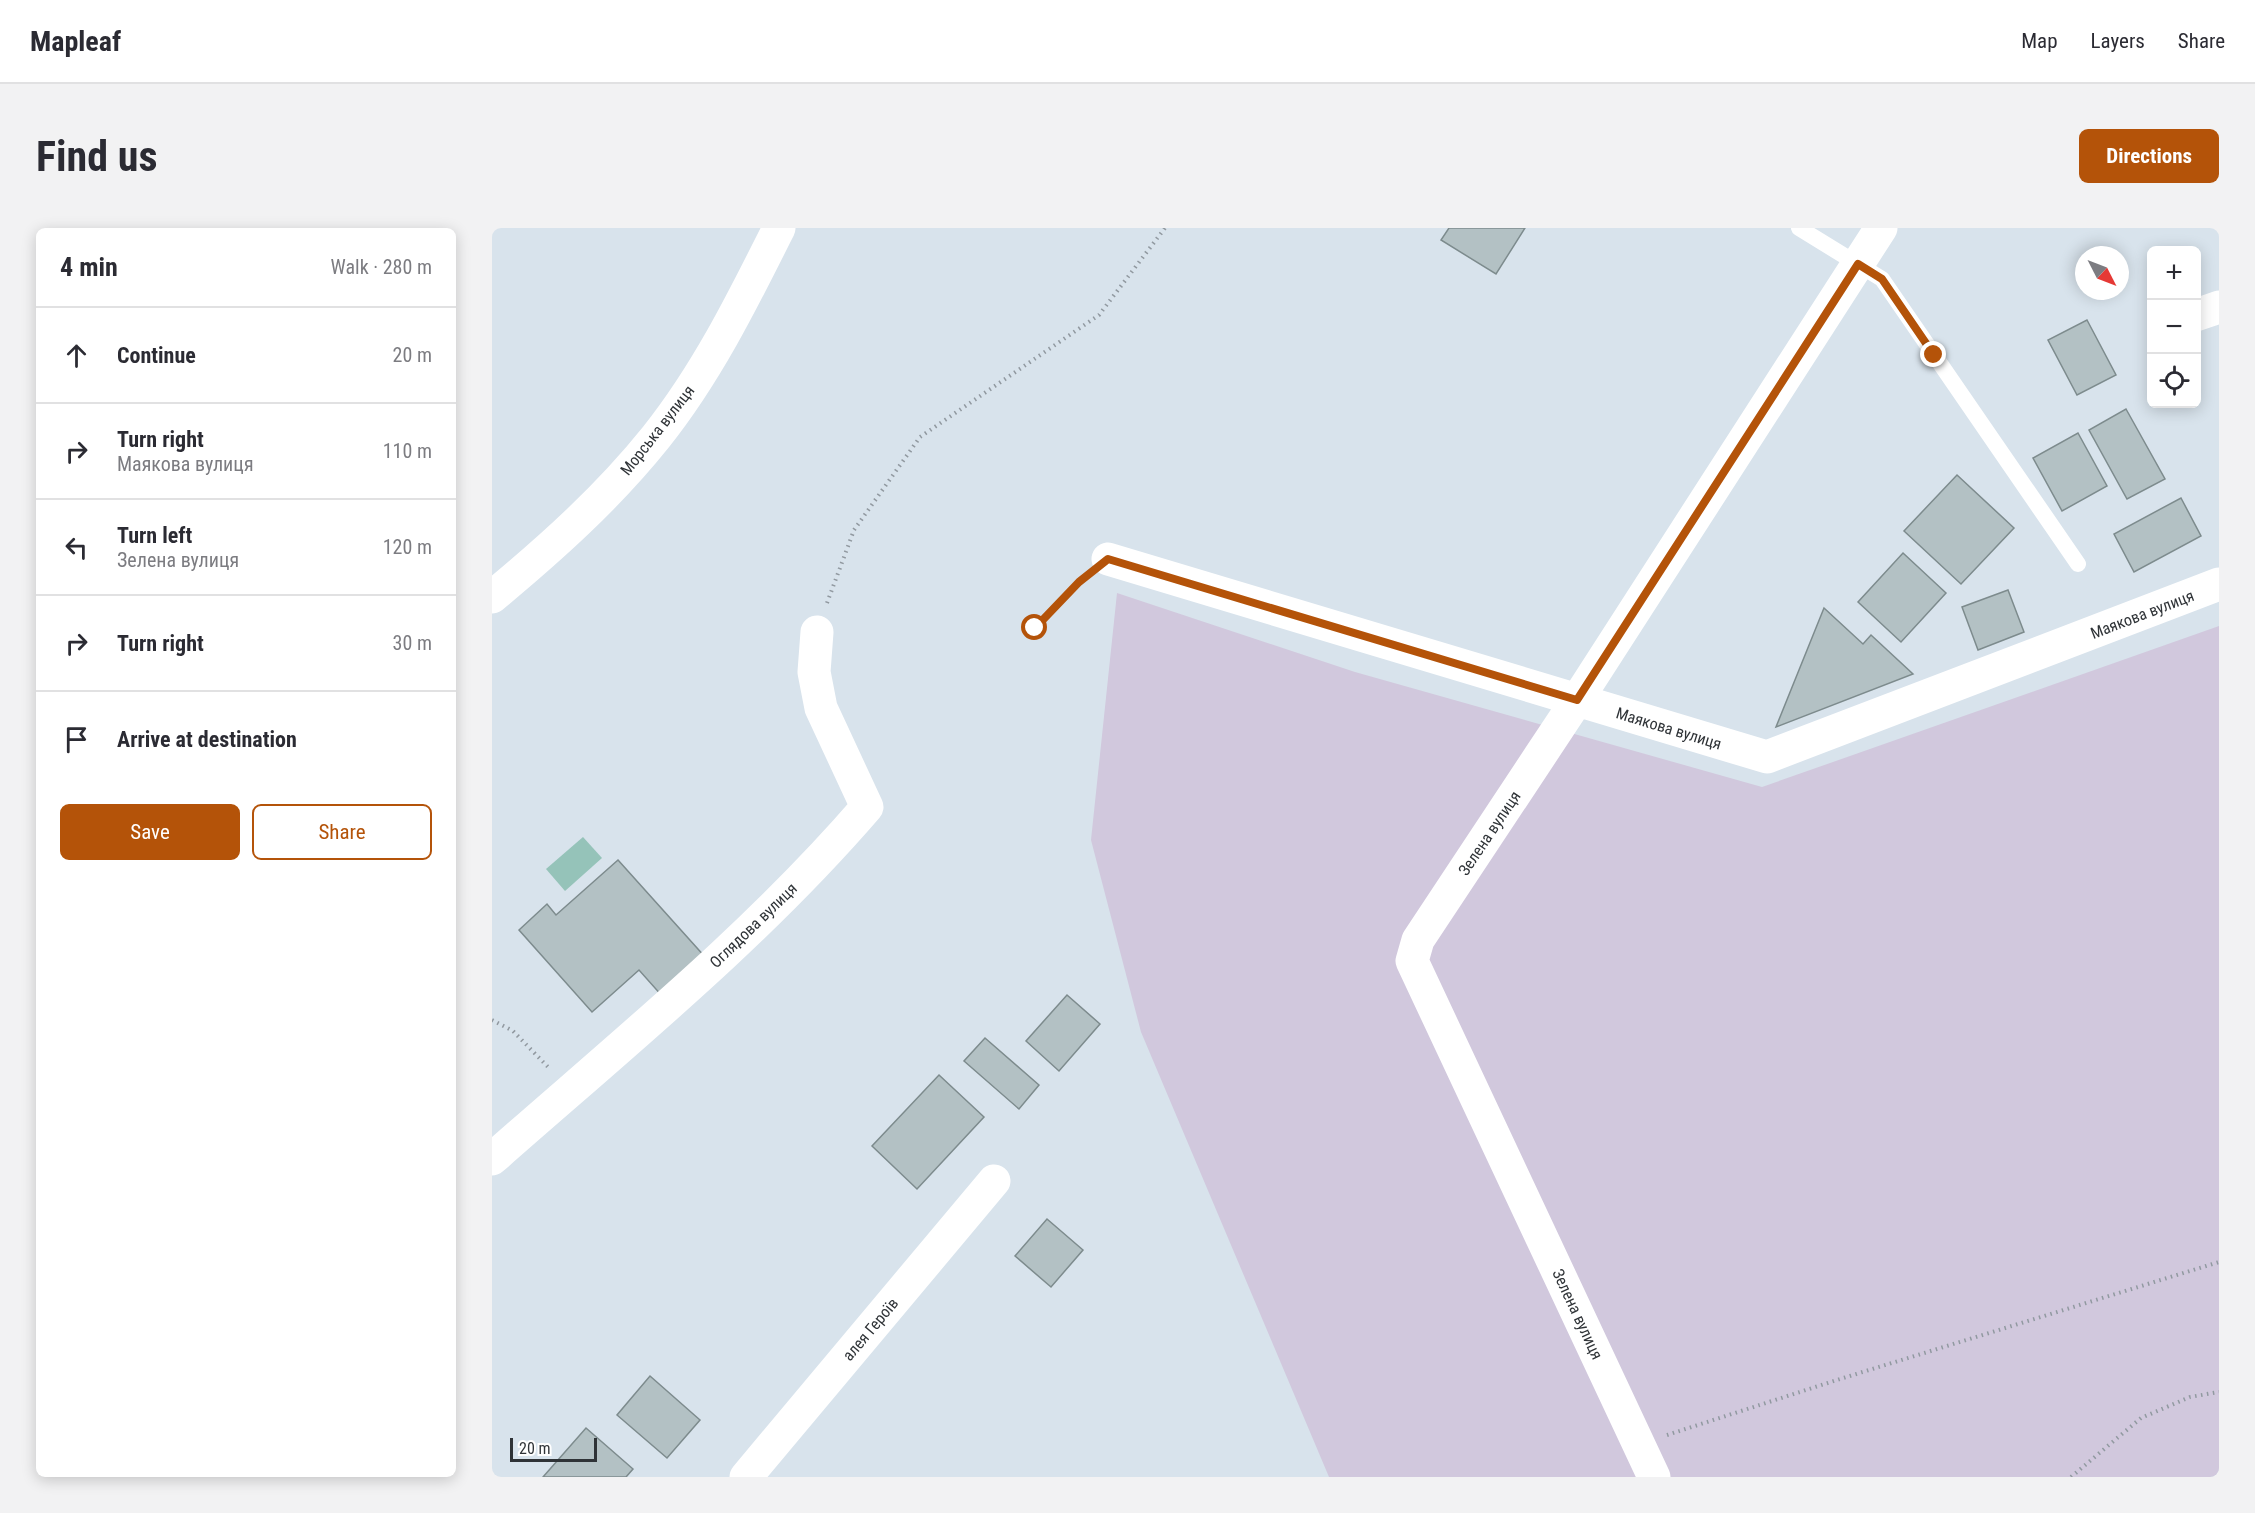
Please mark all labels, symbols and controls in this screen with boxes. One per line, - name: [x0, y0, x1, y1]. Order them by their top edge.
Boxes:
- text: Mapleaf: [30, 25, 121, 58]
- text: Map: [2021, 29, 2058, 53]
- text: Layers: [2091, 29, 2145, 53]
- text: Share: [2178, 29, 2225, 53]
- button: Directions: [2079, 129, 2219, 183]
- text: Find us: [36, 132, 157, 181]
- north arrow: [2075, 246, 2129, 300]
- map controls: [2147, 246, 2201, 408]
- button: +: [2147, 246, 2201, 300]
- text: 4 min: [60, 252, 118, 282]
- text: Walk · 280 m: [331, 255, 432, 279]
- button: −: [2147, 300, 2201, 354]
- icon: ahead: [60, 339, 93, 372]
- route end: [1920, 341, 1946, 367]
- text: Continue: [117, 343, 196, 368]
- text: 20 m: [393, 343, 432, 367]
- button: locate: [2147, 354, 2201, 408]
- street label: Морська вулиця: [616, 382, 698, 479]
- text: Turn right: [117, 427, 204, 452]
- icon: right: [60, 435, 93, 468]
- text: 110 m: [383, 439, 432, 463]
- text: Маякова вулиця: [117, 452, 254, 476]
- text: Turn left: [117, 523, 192, 548]
- icon: left: [60, 531, 93, 564]
- text: 120 m: [383, 535, 432, 559]
- text: Зелена вулиця: [117, 548, 239, 572]
- street label: Маякова вулиця: [2088, 586, 2197, 643]
- route start: [1021, 614, 1047, 640]
- icon: right: [60, 627, 93, 660]
- text: Turn right: [117, 631, 204, 656]
- text: 30 m: [393, 631, 432, 655]
- street label: Маякова вулиця: [1614, 703, 1724, 754]
- icon: arrive: [60, 723, 93, 756]
- text: Arrive at destination: [117, 727, 297, 752]
- street label: Зелена вулиця: [1454, 787, 1525, 879]
- button: Save: [60, 804, 240, 860]
- button: Share: [252, 804, 432, 860]
- street label: Оглядова вулиця: [706, 879, 801, 972]
- street label: Зелена вулиця: [1548, 1266, 1607, 1363]
- street label: алея Героїв: [839, 1294, 902, 1365]
- scale bar: [510, 1435, 597, 1462]
- text: 20 m: [519, 1439, 551, 1458]

